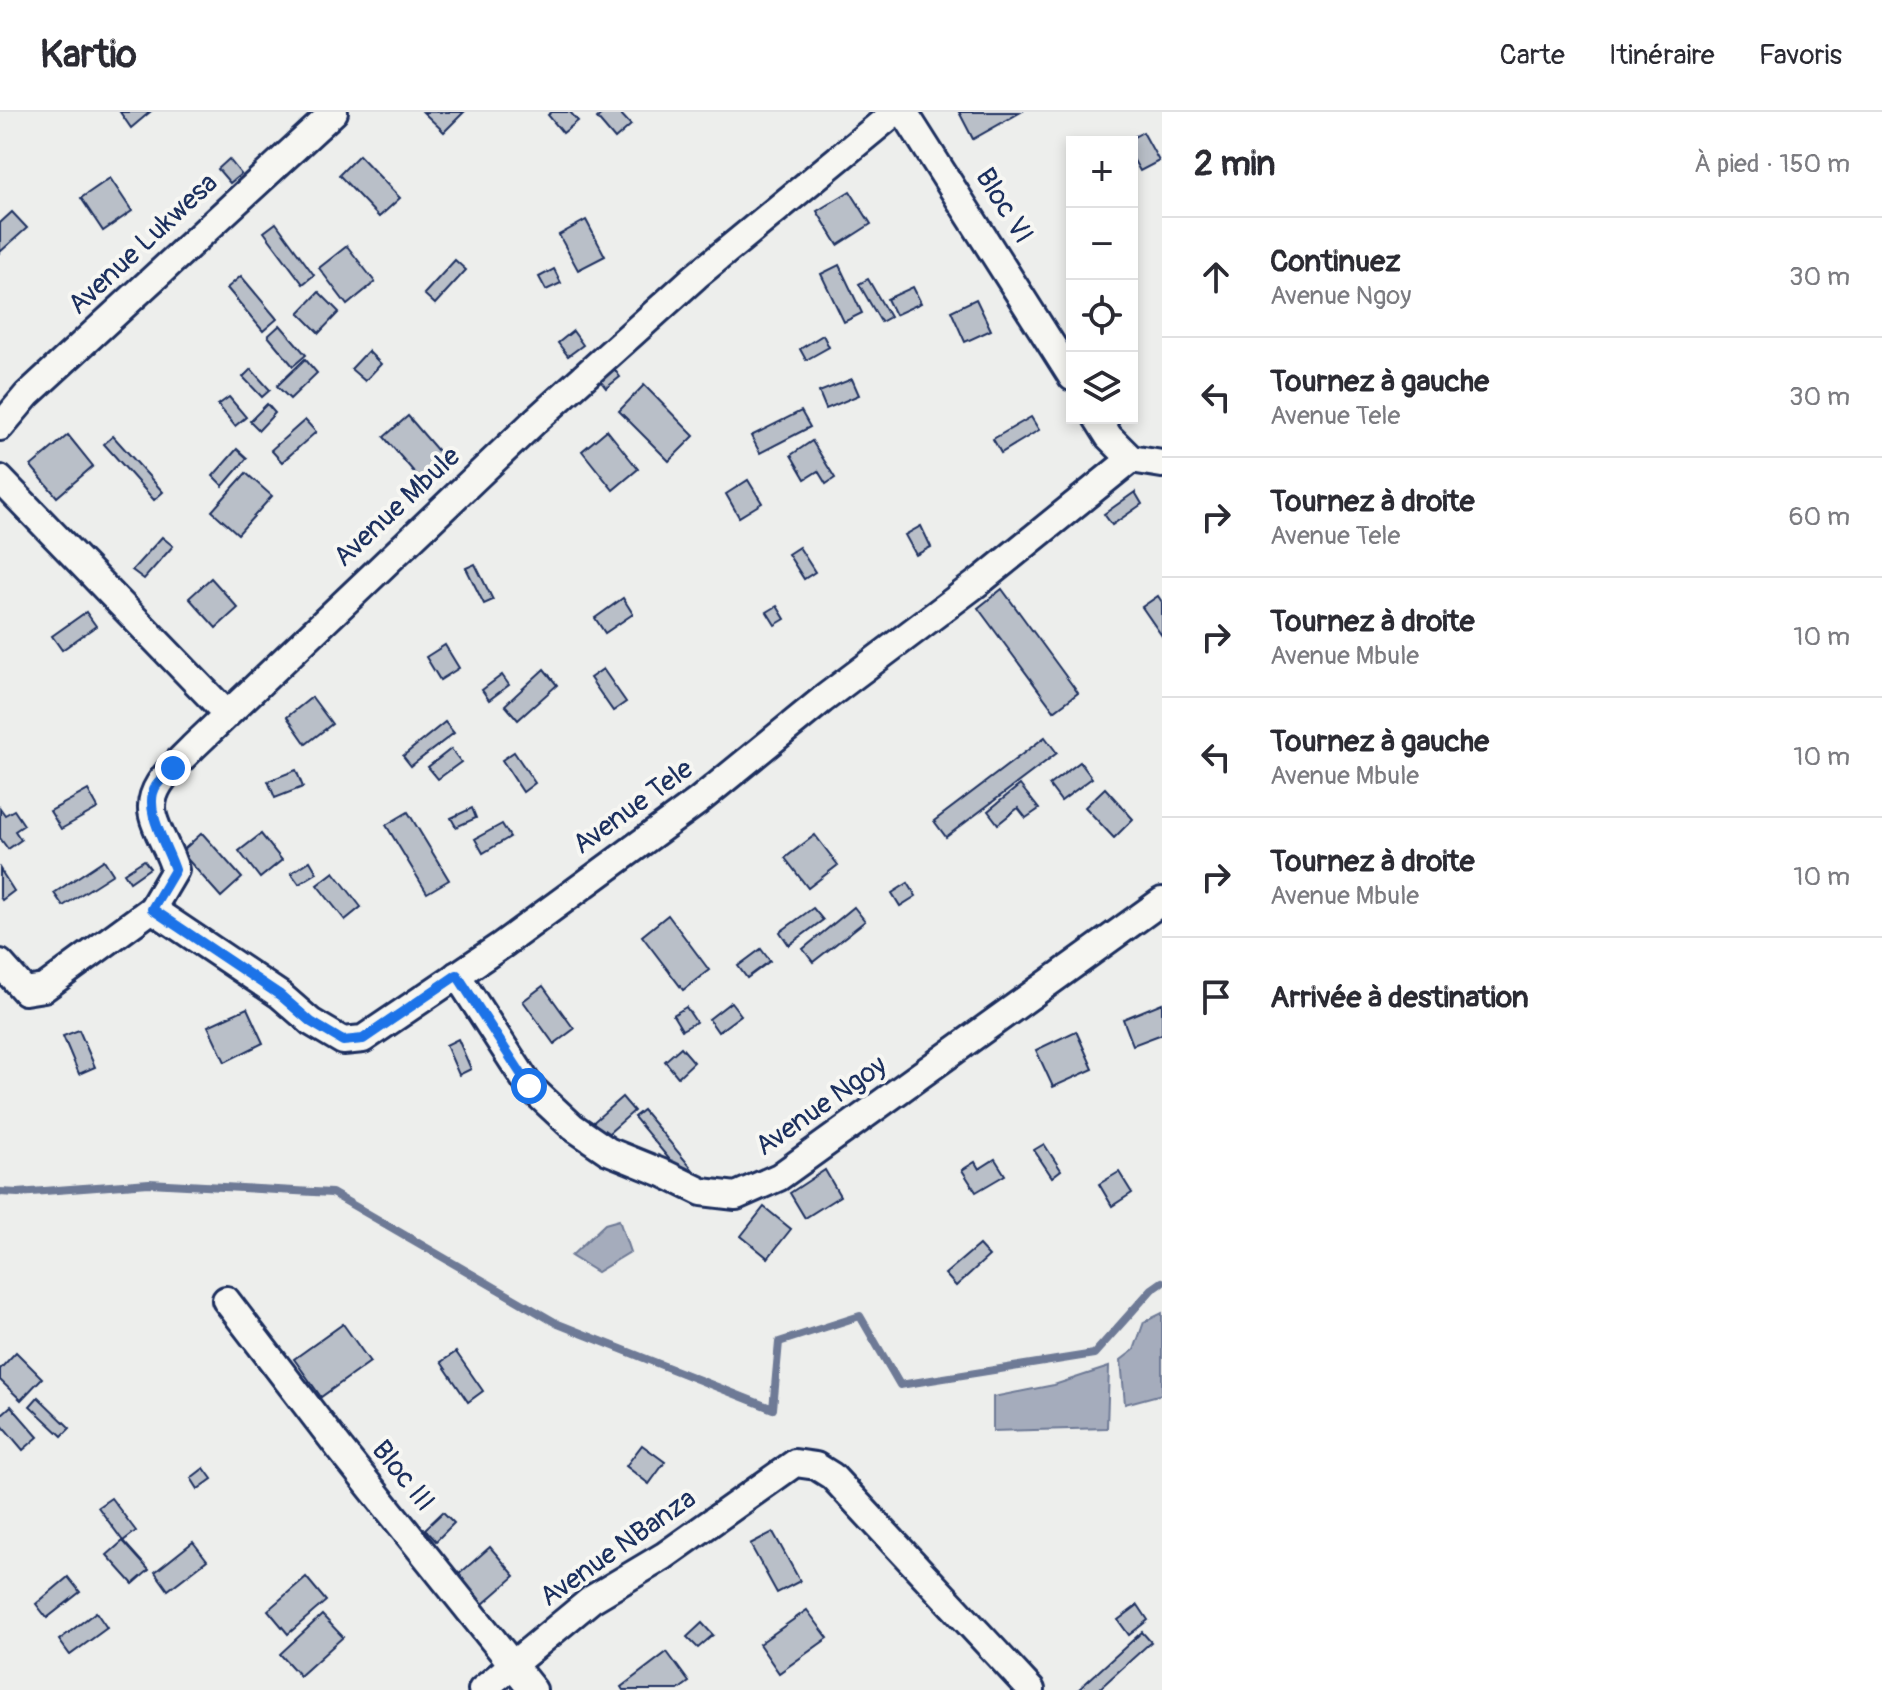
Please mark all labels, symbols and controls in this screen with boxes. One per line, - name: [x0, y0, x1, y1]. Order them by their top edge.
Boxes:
- text: Kartio: [40, 31, 137, 79]
- text: Carte: [1499, 38, 1565, 73]
- text: Itinéraire: [1609, 38, 1715, 73]
- text: Favoris: [1759, 38, 1842, 73]
- map controls: [1066, 136, 1138, 424]
- button: +: [1066, 136, 1138, 208]
- text: 2 min: [1194, 143, 1276, 186]
- text: À pied · 150 m: [1694, 148, 1850, 180]
- street label: Bloc VI: [967, 162, 1041, 250]
- street label: Avenue Lukwesa: [61, 166, 225, 322]
- button: −: [1066, 208, 1138, 280]
- text: Continuez: [1270, 243, 1401, 280]
- icon: ahead: [1194, 255, 1238, 299]
- text: 30 m: [1789, 261, 1850, 293]
- button: locate: [1066, 280, 1138, 352]
- text: Avenue Ngoy: [1270, 280, 1411, 312]
- button: layers: [1066, 352, 1138, 424]
- text: Tournez à gauche: [1270, 363, 1489, 400]
- icon: left: [1194, 375, 1238, 419]
- text: 30 m: [1789, 381, 1850, 413]
- text: Avenue Tele: [1270, 400, 1400, 432]
- street label: Avenue Mbule: [326, 439, 468, 575]
- text: Tournez à droite: [1270, 483, 1474, 520]
- icon: right: [1194, 495, 1238, 539]
- text: 60 m: [1788, 501, 1850, 533]
- text: Avenue Tele: [1270, 520, 1400, 552]
- text: Tournez à droite: [1270, 603, 1474, 640]
- icon: right: [1194, 615, 1238, 659]
- text: 10 m: [1793, 621, 1850, 653]
- text: Avenue Mbule: [1270, 640, 1419, 672]
- text: Tournez à gauche: [1270, 723, 1489, 760]
- icon: left: [1194, 735, 1238, 779]
- text: 10 m: [1793, 741, 1850, 773]
- route end: [155, 750, 191, 786]
- street label: Avenue Tele: [566, 751, 700, 862]
- text: Avenue Mbule: [1270, 760, 1419, 792]
- text: Tournez à droite: [1270, 843, 1474, 880]
- icon: right: [1194, 855, 1238, 899]
- text: 10 m: [1793, 861, 1850, 893]
- text: Avenue Mbule: [1270, 880, 1419, 912]
- icon: arrive: [1194, 975, 1238, 1019]
- text: Arrivée à destination: [1270, 979, 1529, 1016]
- street label: Avenue Ngoy: [749, 1048, 893, 1164]
- route start: [511, 1068, 547, 1104]
- street label: Bloc III: [364, 1433, 442, 1519]
- street label: Avenue NBanza: [533, 1481, 703, 1615]

